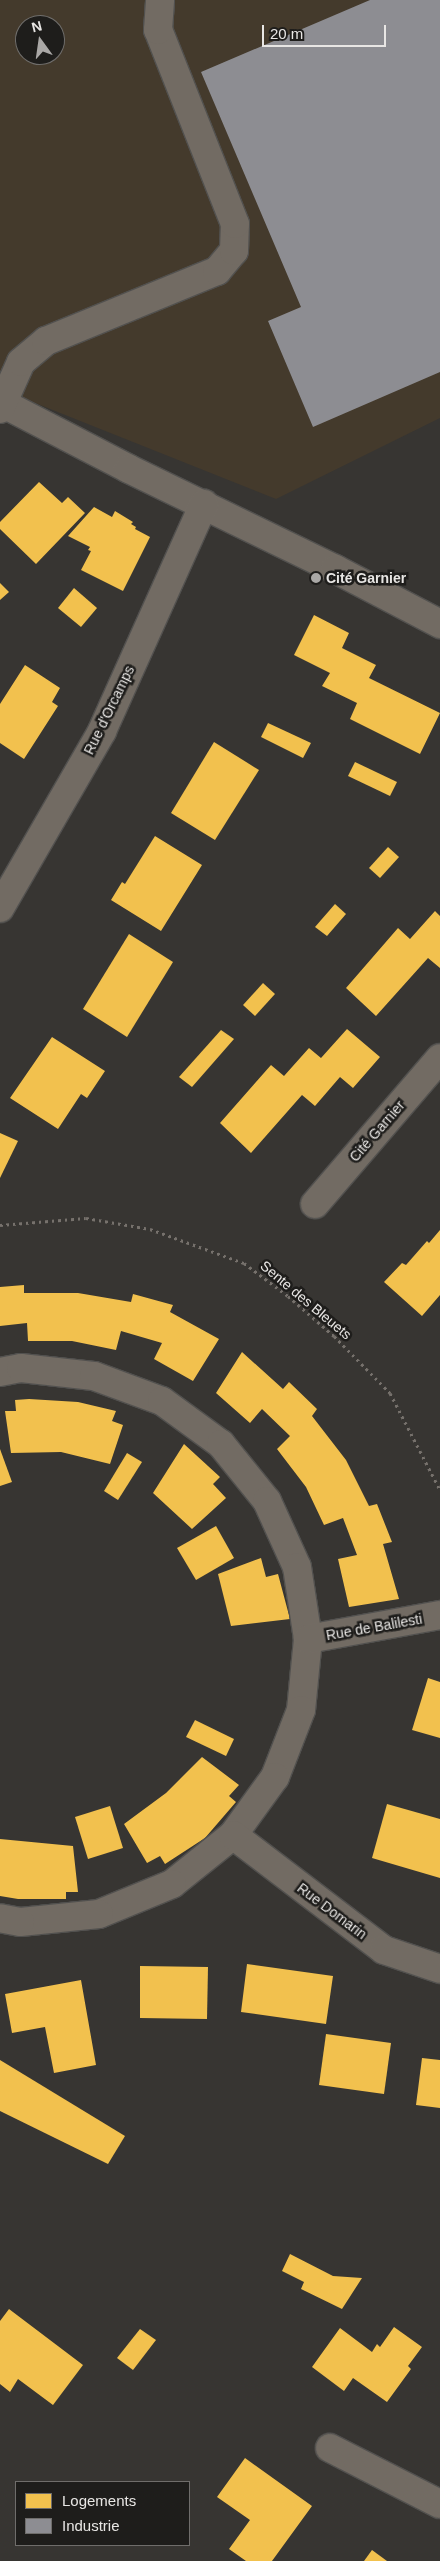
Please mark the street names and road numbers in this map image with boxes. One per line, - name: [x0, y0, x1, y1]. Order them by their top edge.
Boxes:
- street label: Rue d'Orcamps: [80, 663, 138, 757]
- street label: Cité Garnier: [346, 1097, 408, 1165]
- street label: Sente des Bleuets: [257, 1257, 355, 1343]
- street label: Rue de Balilesti: [325, 1610, 423, 1644]
- street label: Rue Domarin: [294, 1879, 370, 1943]

